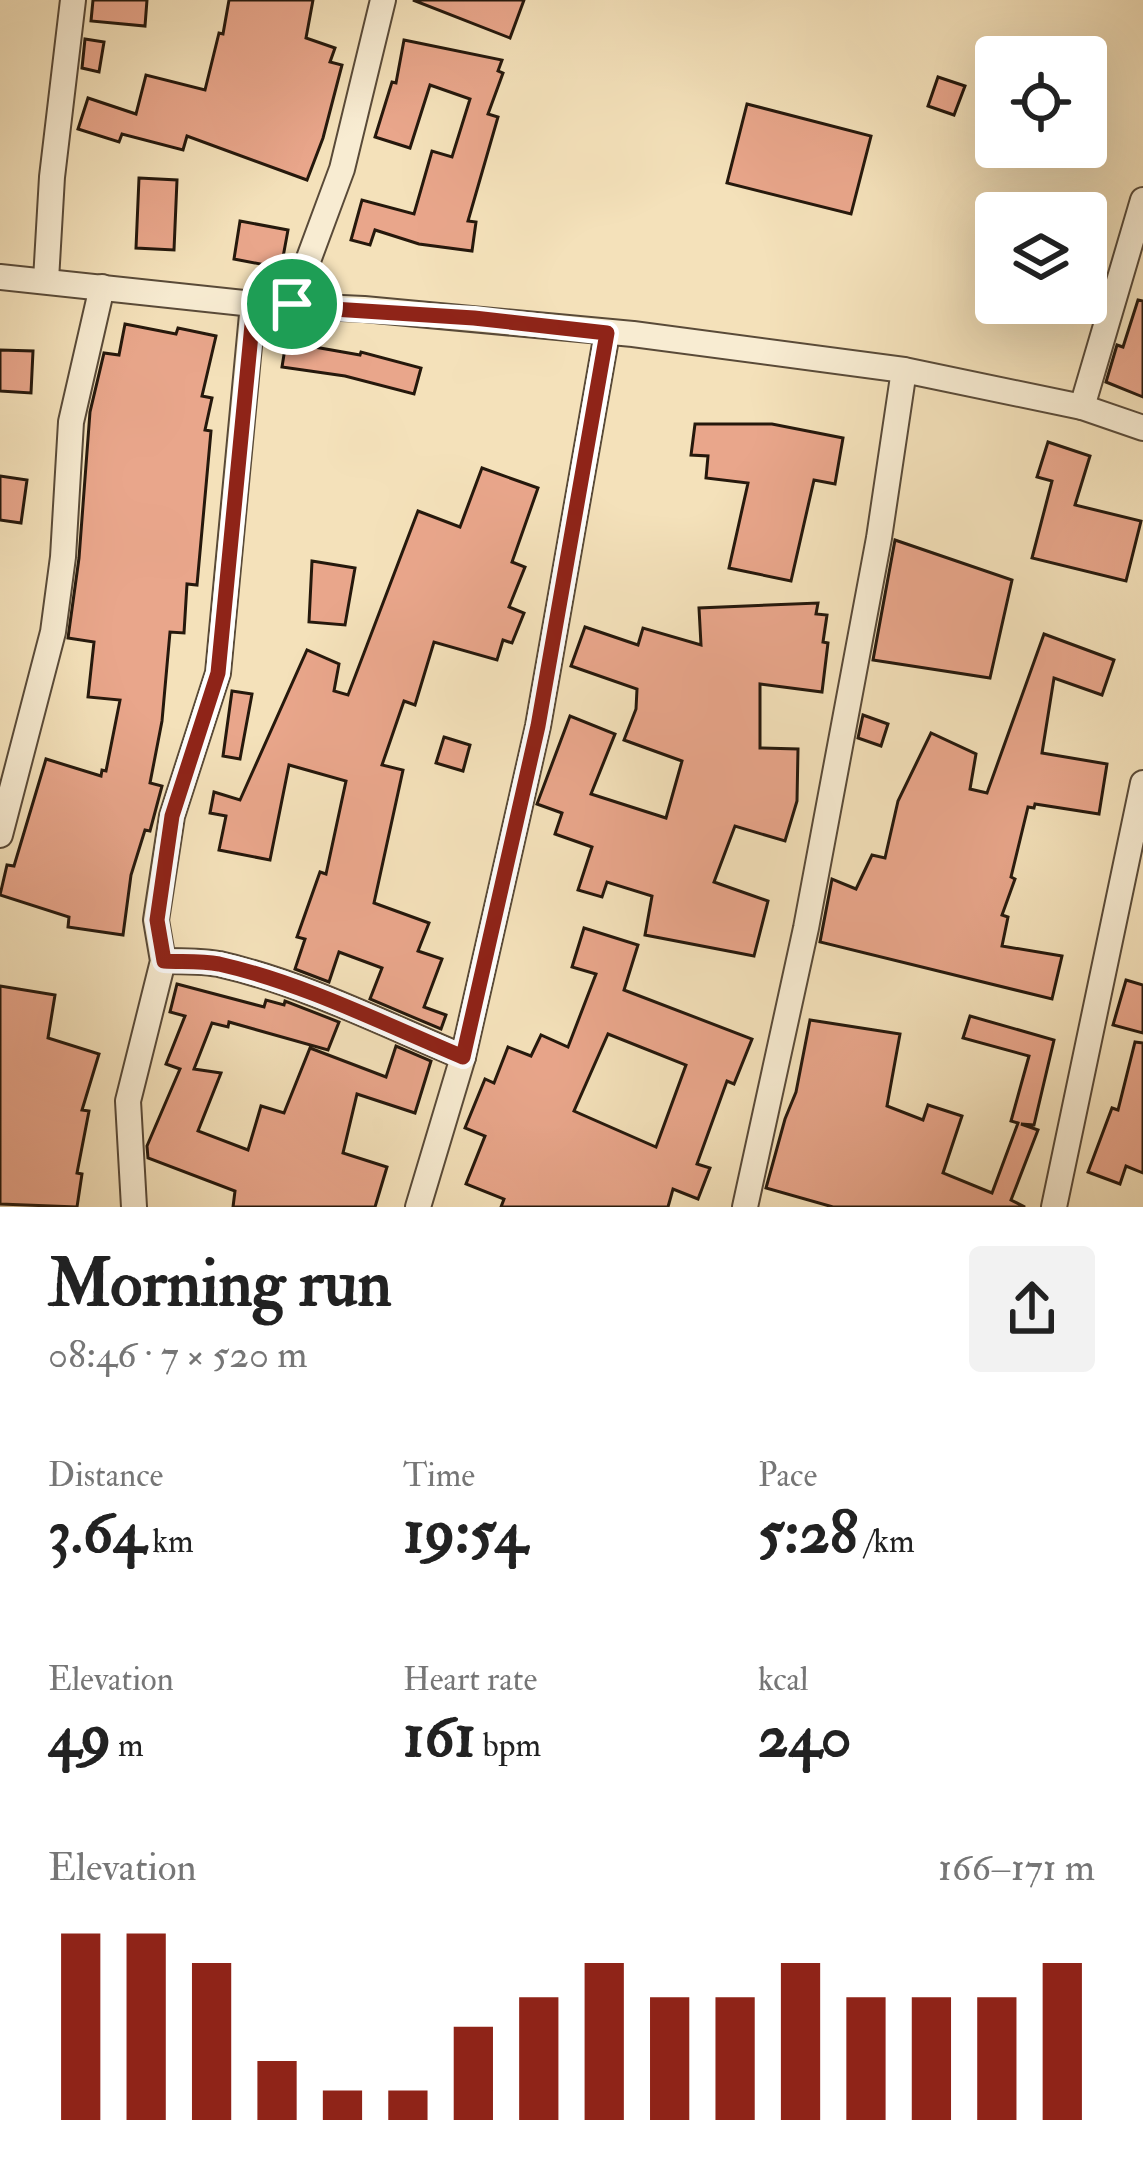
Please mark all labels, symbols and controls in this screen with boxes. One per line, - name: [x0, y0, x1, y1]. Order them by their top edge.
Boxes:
- map controls: [975, 36, 1107, 324]
- button: locate: [975, 36, 1107, 168]
- button: layers: [975, 192, 1107, 324]
- pin: [241, 253, 343, 355]
- icon: arrive: [259, 271, 325, 337]
- text: Morning run: [48, 1243, 392, 1326]
- button: share: [969, 1246, 1095, 1372]
- text: 08:46 · 7 × 520 m: [48, 1330, 307, 1379]
- text: Distance: [48, 1455, 163, 1496]
- text: Time: [403, 1455, 475, 1496]
- text: Pace: [758, 1455, 817, 1496]
- text: 3.64: [48, 1496, 145, 1571]
- text: 19:54: [403, 1496, 527, 1571]
- text: 5:28: [758, 1496, 858, 1571]
- text: km: [145, 1521, 194, 1562]
- text: /km: [858, 1521, 915, 1562]
- text: Elevation: [48, 1659, 174, 1700]
- text: Heart rate: [403, 1659, 537, 1700]
- text: kcal: [758, 1659, 809, 1700]
- text: 49: [48, 1700, 111, 1775]
- text: 161: [403, 1700, 476, 1775]
- text: 240: [758, 1700, 852, 1775]
- text: m: [111, 1725, 144, 1766]
- text: bpm: [476, 1725, 541, 1766]
- text: Elevation: [48, 1843, 197, 1892]
- text: 166–171 m: [938, 1843, 1095, 1892]

